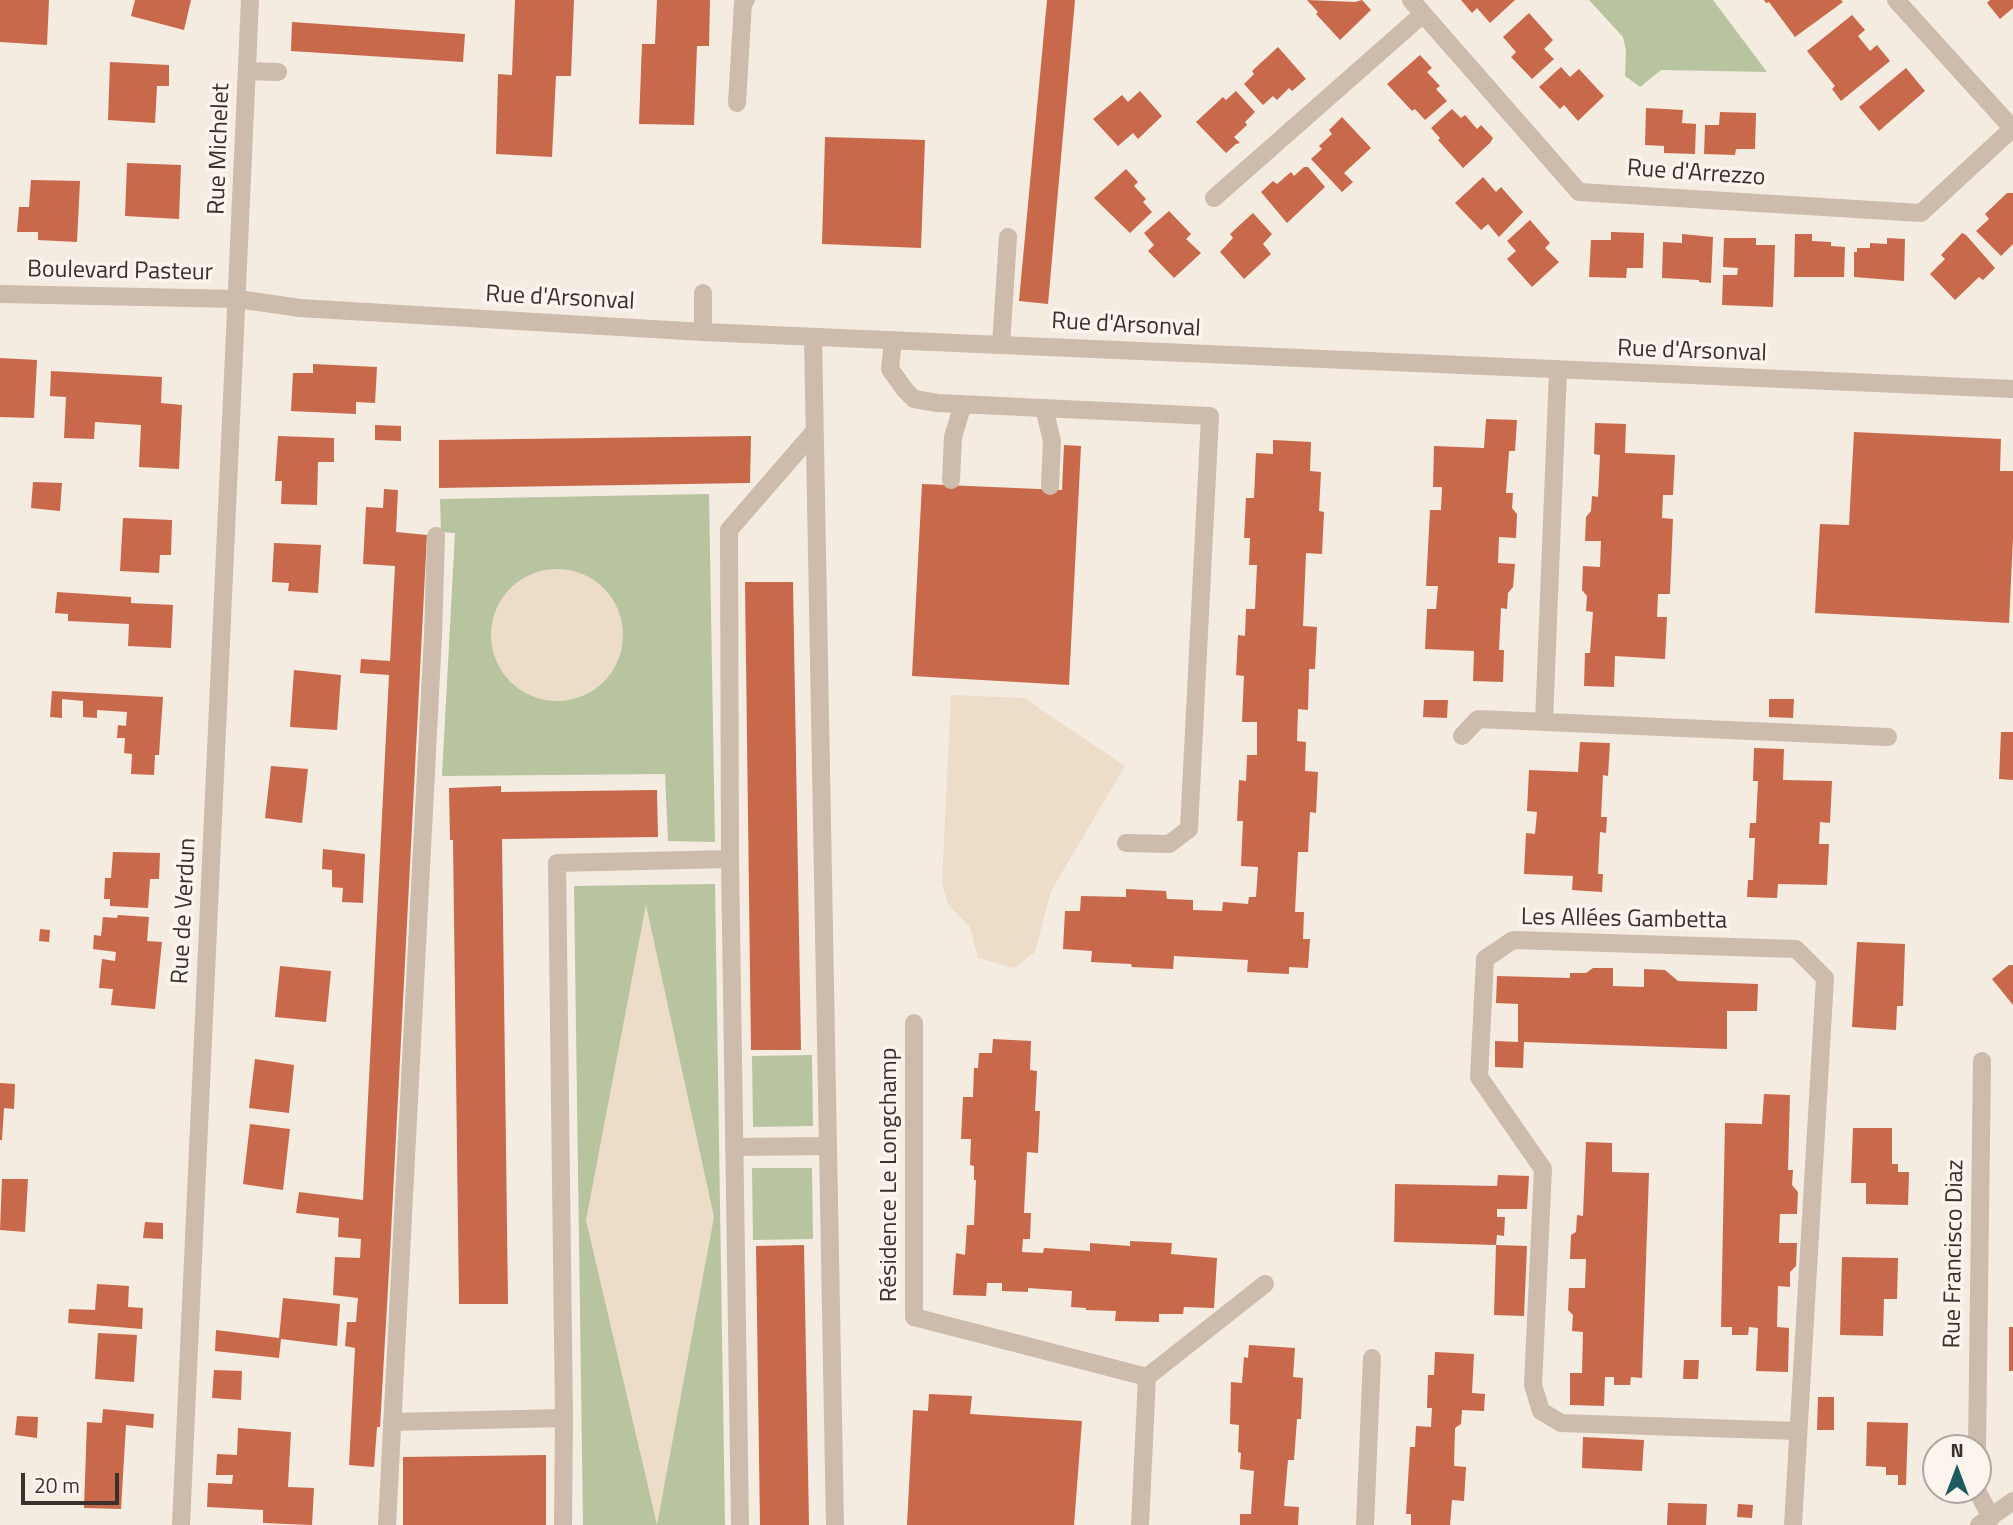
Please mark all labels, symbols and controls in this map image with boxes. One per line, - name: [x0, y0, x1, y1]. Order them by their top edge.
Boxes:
- street label: Rue Michelet: [203, 83, 237, 215]
- street label: Rue d'Arrezzo: [1626, 155, 1766, 193]
- street label: Boulevard Pasteur: [27, 256, 213, 288]
- street label: Rue d'Arsonval: [485, 281, 635, 317]
- street label: Rue d'Arsonval: [1051, 308, 1201, 344]
- street label: Rue d'Arsonval: [1617, 335, 1767, 369]
- street label: Rue de Verdun: [167, 837, 203, 985]
- street label: Les Allées Gambetta: [1521, 904, 1727, 936]
- street label: Résidence Le Longchamp: [876, 1048, 904, 1302]
- street label: Rue Francisco Diaz: [1939, 1159, 1971, 1349]
- north arrow: [1922, 1434, 1992, 1504]
- text: N: [1950, 1435, 1964, 1464]
- scale bar: [24, 1458, 122, 1502]
- text: 20 m: [34, 1469, 80, 1501]

